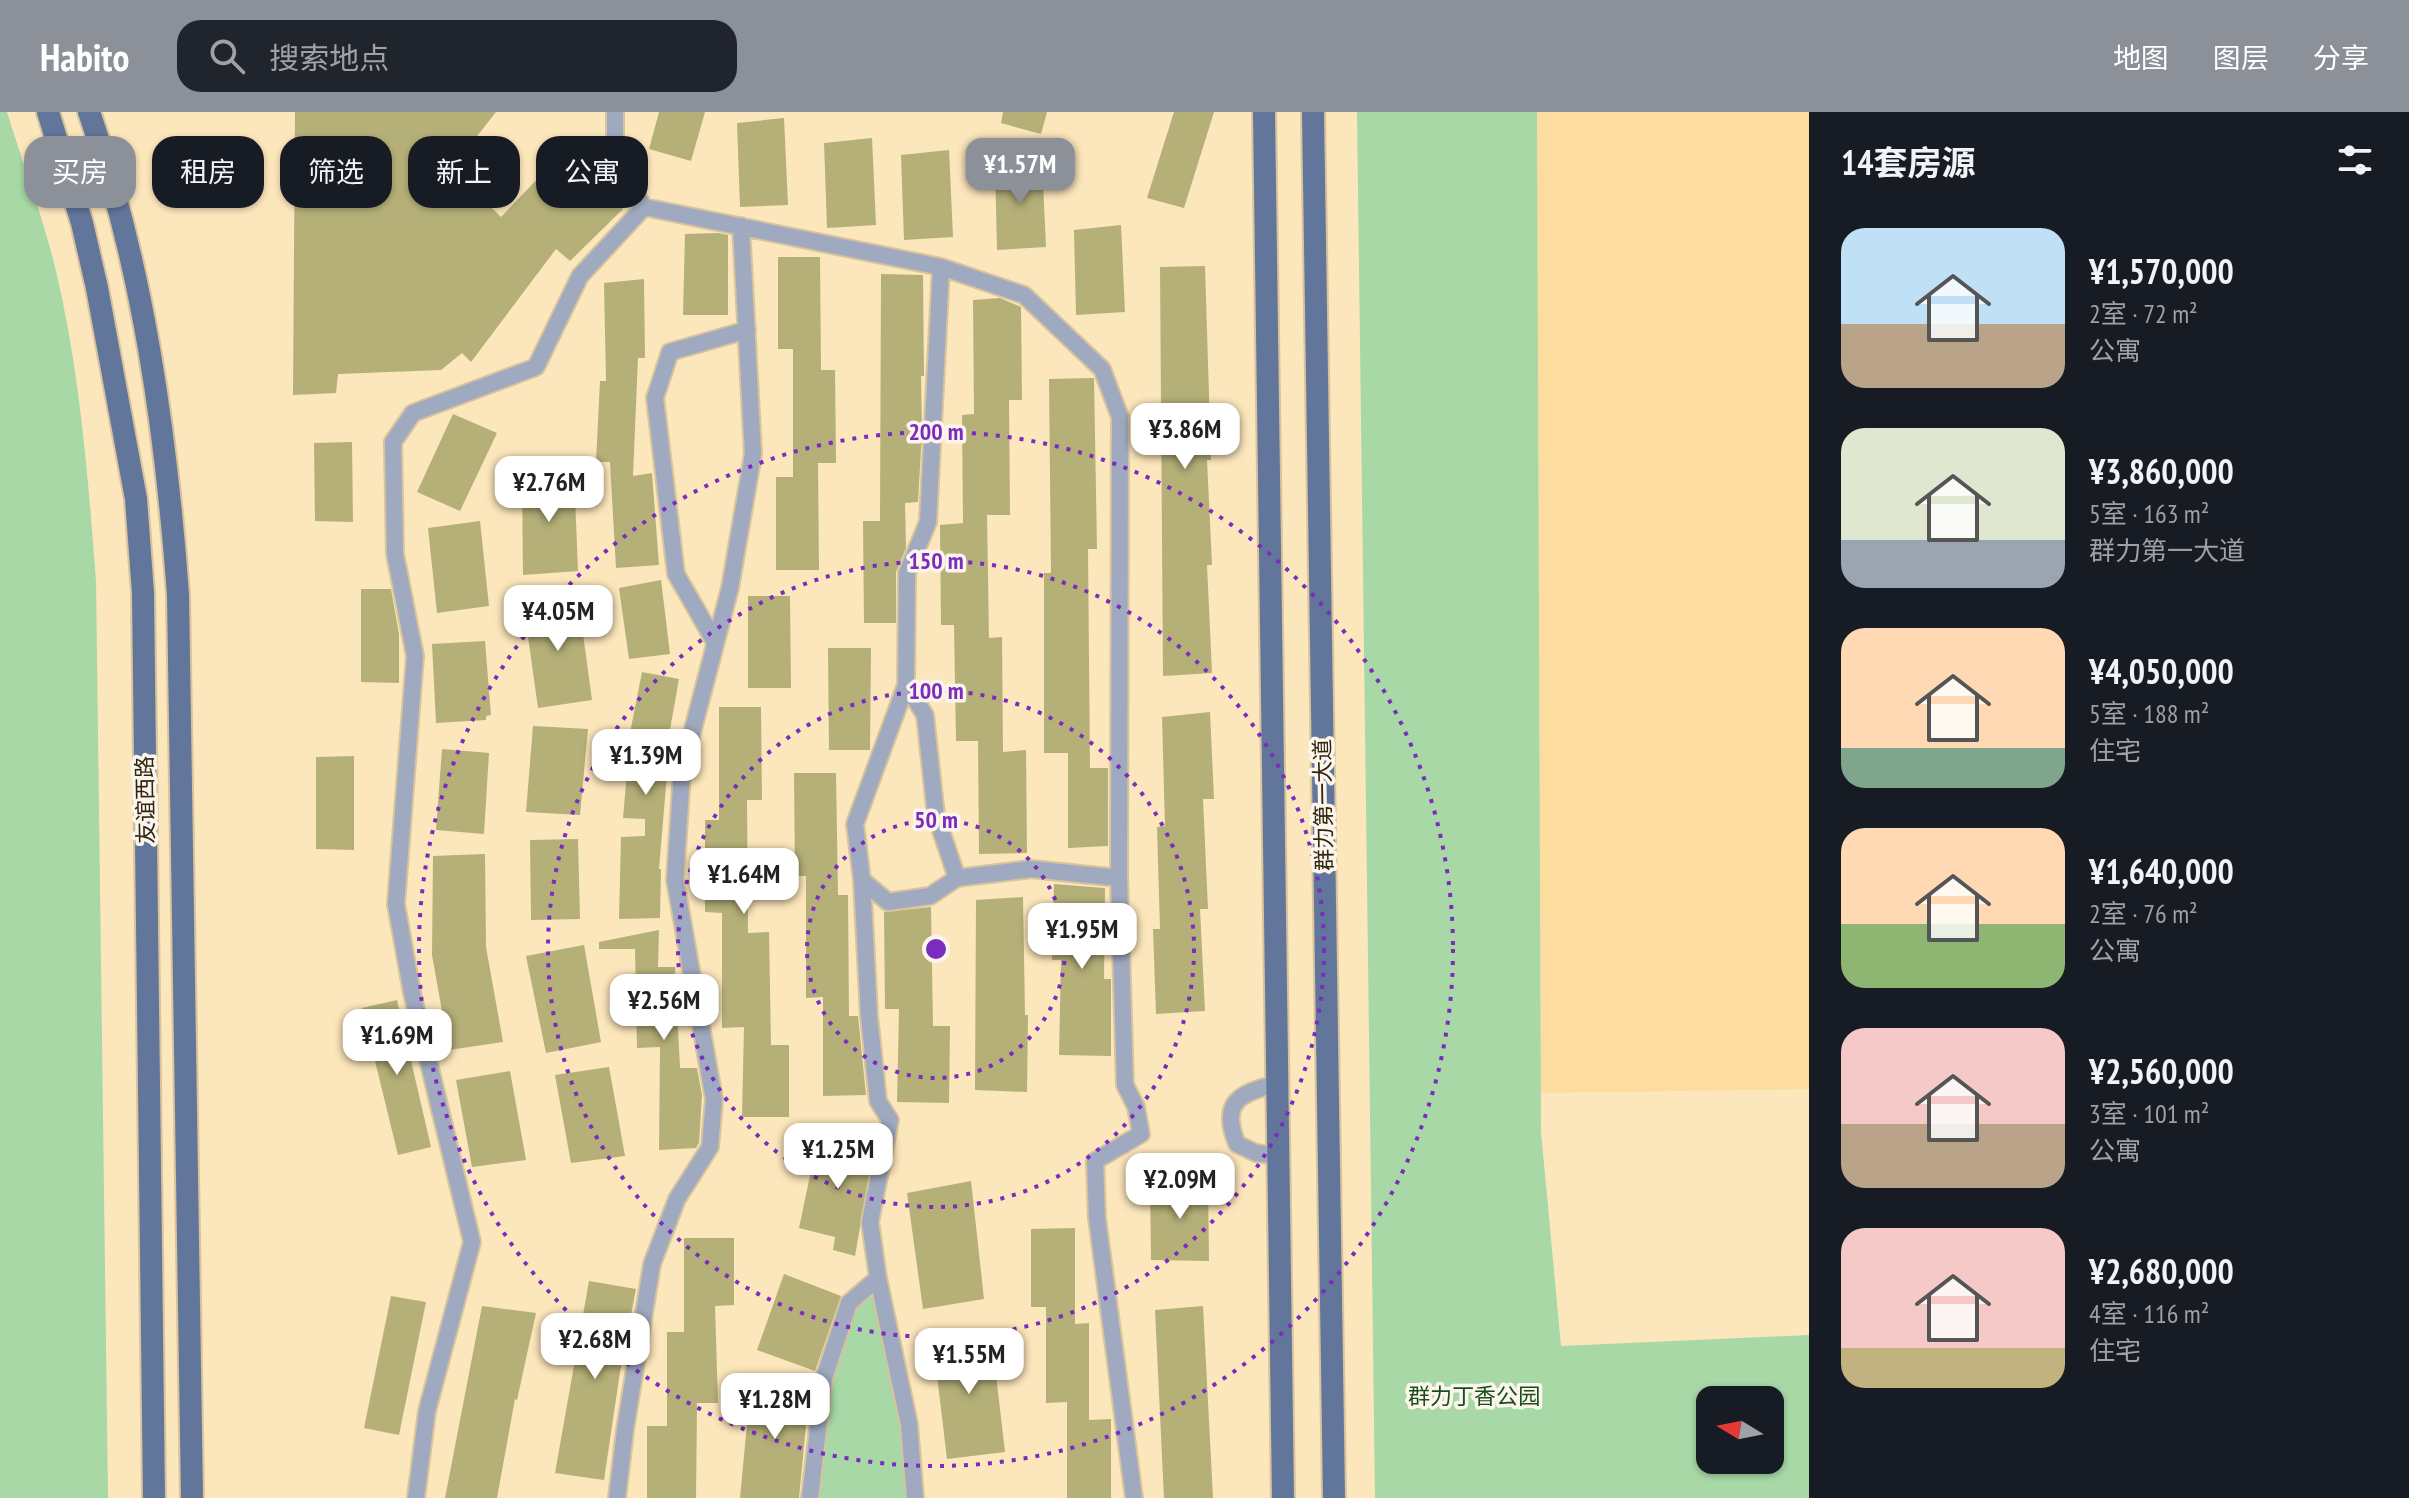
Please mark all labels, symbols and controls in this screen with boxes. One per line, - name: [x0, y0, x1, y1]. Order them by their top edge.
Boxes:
- search box: [177, 20, 737, 92]
- text: Habito: [40, 32, 129, 81]
- icon: search: [205, 34, 249, 78]
- text: 搜索地点: [269, 38, 389, 77]
- text: 地图: [2113, 39, 2169, 76]
- text: 图层: [2213, 39, 2269, 76]
- text: 分享: [2313, 39, 2369, 76]
- chip: 买房: [24, 136, 136, 208]
- chip: 租房: [152, 136, 264, 208]
- chip: 筛选: [280, 136, 392, 208]
- chip: 新上: [408, 136, 520, 208]
- chip: 公寓: [536, 136, 648, 208]
- pin: ¥1.57M: [955, 138, 1085, 206]
- icon: filters: [2333, 138, 2377, 182]
- text: 14套房源: [1841, 140, 1976, 184]
- text: ¥1.57M: [984, 147, 1056, 180]
- text: ¥1,570,000: [2089, 249, 2234, 293]
- icon: home: [1905, 260, 2001, 356]
- text: 2室 · 72 m²: [2089, 297, 2198, 330]
- text: 公寓: [2089, 334, 2141, 367]
- pin: ¥3.86M: [1120, 403, 1250, 471]
- text: ¥3.86M: [1149, 412, 1221, 445]
- text: 200 m: [908, 416, 964, 447]
- text: ¥3,860,000: [2089, 449, 2234, 493]
- pin: ¥2.76M: [484, 456, 614, 524]
- icon: home: [1905, 460, 2001, 556]
- text: ¥2.76M: [513, 465, 585, 498]
- text: 5室 · 163 m²: [2089, 497, 2209, 530]
- text: 群力第一大道: [2089, 534, 2245, 567]
- text: 150 m: [908, 545, 964, 576]
- pin: ¥4.05M: [493, 585, 623, 653]
- text: ¥4.05M: [522, 594, 594, 627]
- text: ¥4,050,000: [2089, 649, 2234, 693]
- icon: home: [1905, 660, 2001, 756]
- text: 100 m: [908, 675, 964, 706]
- text: 5室 · 188 m²: [2089, 697, 2209, 730]
- pin: ¥1.39M: [581, 729, 711, 797]
- text: 住宅: [2089, 734, 2141, 767]
- text: ¥1.39M: [610, 738, 682, 771]
- street label: 群力第一大道: [1308, 739, 1338, 871]
- street label: 友谊西路: [130, 756, 160, 844]
- text: 50 m: [914, 804, 958, 835]
- pin: ¥1.64M: [679, 848, 809, 916]
- text: ¥1,640,000: [2089, 849, 2234, 893]
- text: ¥1.64M: [708, 857, 780, 890]
- icon: home: [1905, 860, 2001, 956]
- text: 2室 · 76 m²: [2089, 897, 2198, 930]
- pin: ¥1.95M: [1017, 903, 1147, 971]
- text: ¥1.95M: [1046, 912, 1118, 945]
- text: 公寓: [2089, 934, 2141, 967]
- centre of rings: [922, 935, 950, 963]
- pin: ¥2.56M: [599, 974, 729, 1042]
- text: ¥2.56M: [628, 983, 700, 1016]
- pin: ¥1.69M: [332, 1009, 462, 1077]
- text: ¥1.69M: [361, 1018, 433, 1051]
- text: ¥2,560,000: [2089, 1049, 2234, 1093]
- icon: home: [1905, 1060, 2001, 1156]
- text: 3室 · 101 m²: [2089, 1097, 2209, 1130]
- pin: ¥1.25M: [773, 1123, 903, 1191]
- text: ¥1.25M: [802, 1132, 874, 1165]
- text: 公寓: [2089, 1134, 2141, 1167]
- pin: ¥2.09M: [1115, 1153, 1245, 1221]
- text: ¥2.09M: [1144, 1162, 1216, 1195]
- text: ¥2,680,000: [2089, 1249, 2234, 1293]
- icon: home: [1905, 1260, 2001, 1356]
- text: 4室 · 116 m²: [2089, 1297, 2209, 1330]
- pin: ¥2.68M: [530, 1313, 660, 1381]
- text: ¥2.68M: [559, 1322, 631, 1355]
- pin: ¥1.55M: [904, 1328, 1034, 1396]
- text: 住宅: [2089, 1334, 2141, 1367]
- text: ¥1.55M: [933, 1337, 1005, 1370]
- pin: ¥1.28M: [710, 1373, 840, 1441]
- text: ¥1.28M: [739, 1382, 811, 1415]
- park label: 群力丁香公园: [1408, 1382, 1540, 1410]
- north arrow: [1696, 1386, 1784, 1474]
- map controls: [1696, 1386, 1784, 1474]

